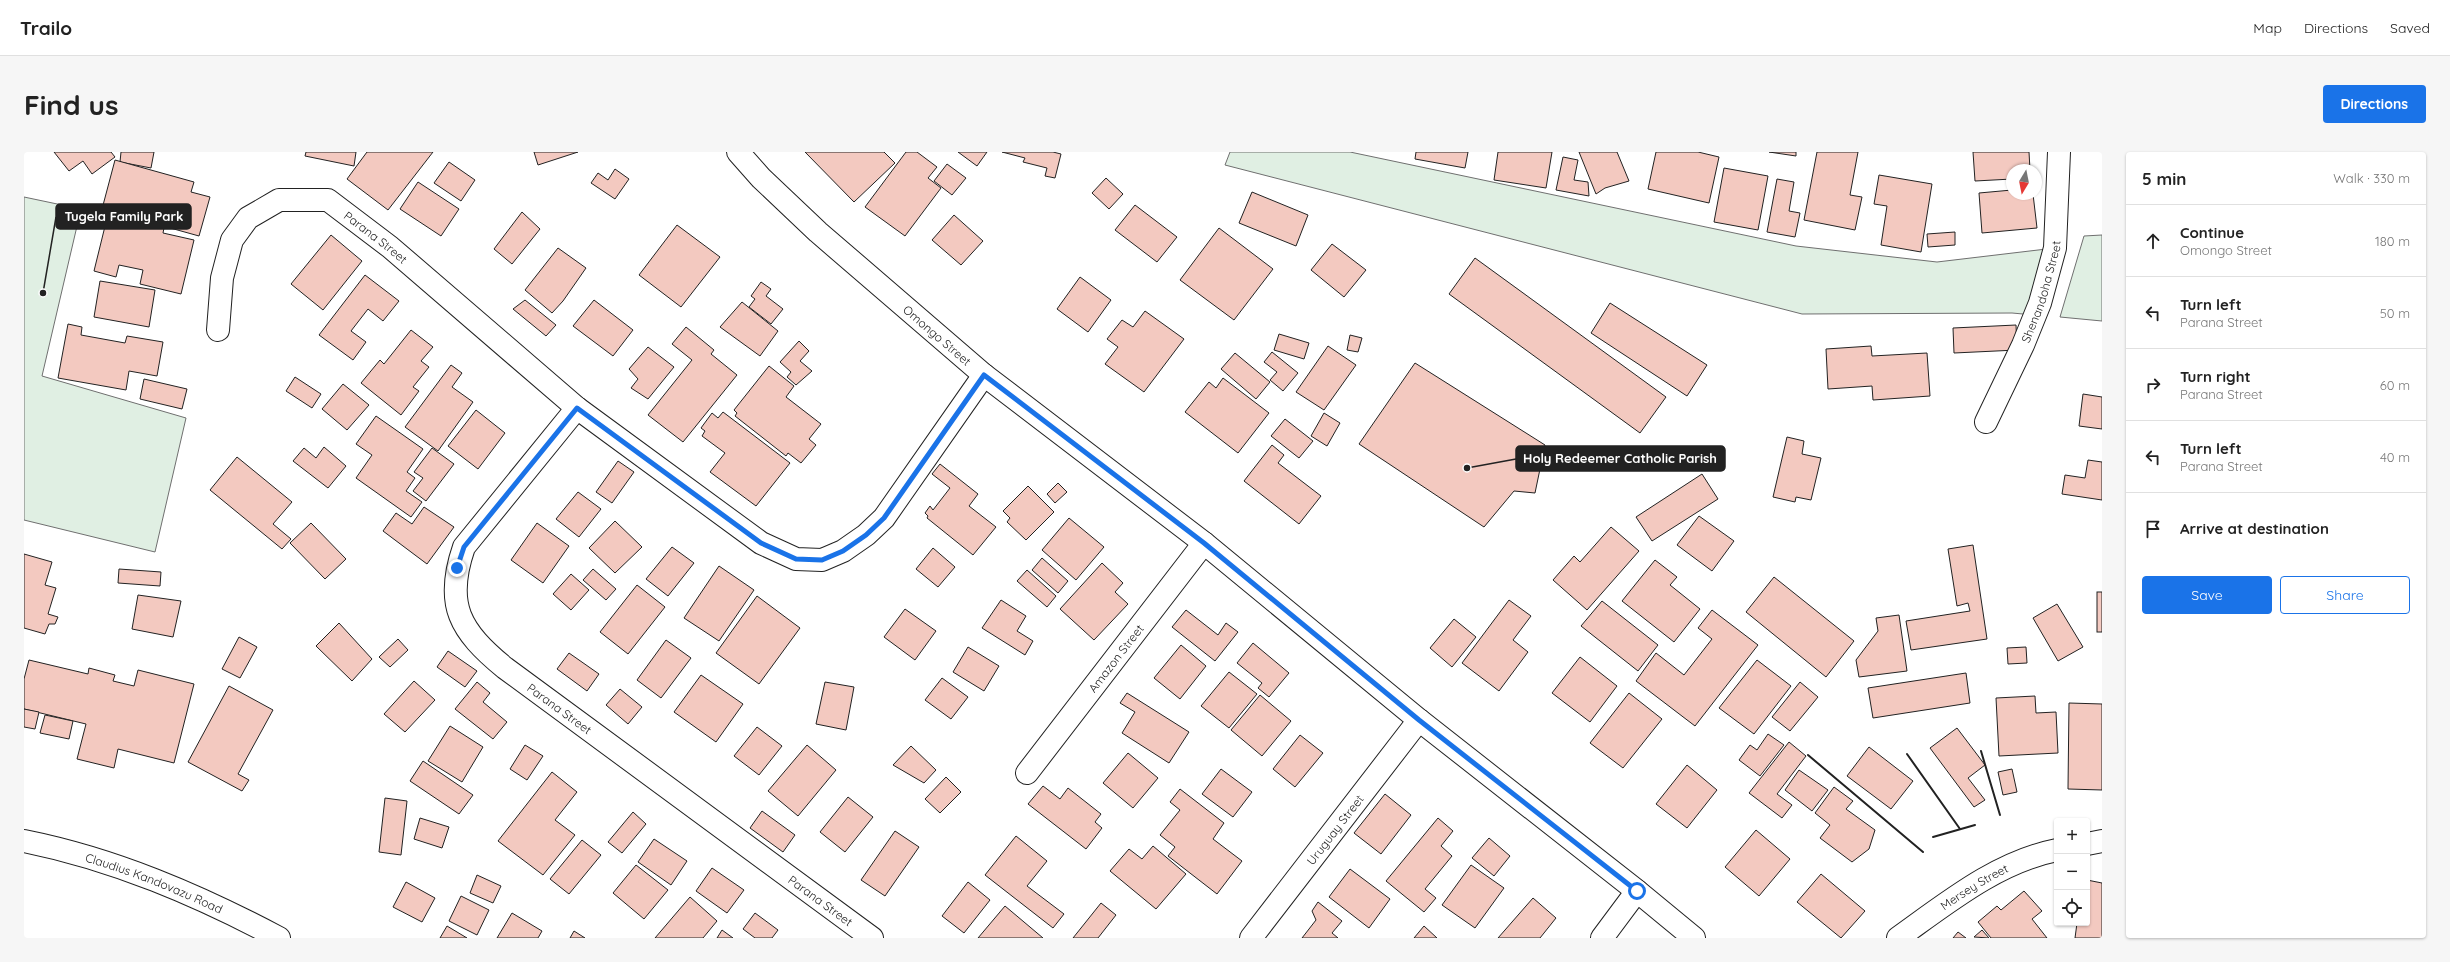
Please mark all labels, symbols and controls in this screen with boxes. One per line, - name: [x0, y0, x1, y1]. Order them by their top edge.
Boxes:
- text: Trailo: [20, 16, 72, 40]
- text: Map: [2253, 19, 2282, 37]
- text: Directions: [2304, 19, 2368, 37]
- text: Saved: [2390, 19, 2430, 37]
- button: Directions: [2323, 85, 2426, 123]
- text: Find us: [24, 87, 118, 122]
- north arrow: [2006, 164, 2042, 200]
- text: 5 min: [2142, 168, 2186, 189]
- text: Walk · 330 m: [2333, 170, 2410, 186]
- callout: Tugela Family Park: [56, 204, 191, 229]
- street label: Parana Street: [341, 207, 411, 266]
- text: Tugela Family Park: [65, 208, 183, 224]
- text: Continue: [2180, 223, 2244, 242]
- icon: ahead: [2142, 230, 2164, 252]
- text: 180 m: [2375, 233, 2410, 249]
- street label: Shenandoha Street: [2017, 240, 2063, 345]
- text: Omongo Street: [2180, 242, 2272, 258]
- text: Turn left: [2180, 295, 2242, 314]
- street label: Omongo Street: [900, 302, 975, 368]
- icon: left: [2142, 302, 2164, 324]
- text: 50 m: [2380, 305, 2410, 321]
- text: Parana Street: [2180, 314, 2263, 330]
- text: Turn right: [2180, 367, 2251, 386]
- icon: right: [2142, 374, 2164, 396]
- text: 60 m: [2380, 377, 2410, 393]
- text: Parana Street: [2180, 386, 2263, 402]
- text: Turn left: [2180, 439, 2242, 458]
- callout: Holy Redeemer Catholic Parish: [1516, 446, 1725, 471]
- icon: left: [2142, 446, 2164, 468]
- text: 40 m: [2380, 449, 2410, 465]
- text: Holy Redeemer Catholic Parish: [1523, 450, 1717, 466]
- text: Parana Street: [2180, 458, 2263, 474]
- icon: arrive: [2142, 518, 2164, 540]
- text: Arrive at destination: [2180, 519, 2329, 538]
- route end: [448, 559, 466, 577]
- button: Save: [2142, 576, 2272, 614]
- button: Share: [2280, 576, 2410, 614]
- street label: Amazon Street: [1085, 621, 1146, 695]
- street label: Parana Street: [525, 680, 595, 737]
- street label: Uruguay Street: [1303, 791, 1366, 867]
- map controls: [2054, 818, 2090, 926]
- button: +: [2054, 818, 2090, 854]
- street label: Claudius Kandovazu Road: [84, 849, 225, 916]
- button: −: [2054, 854, 2090, 890]
- street label: Mersey Street: [1937, 860, 2010, 913]
- street label: Parana Street: [786, 872, 856, 929]
- route start: [1628, 882, 1646, 900]
- button: locate: [2054, 890, 2090, 926]

